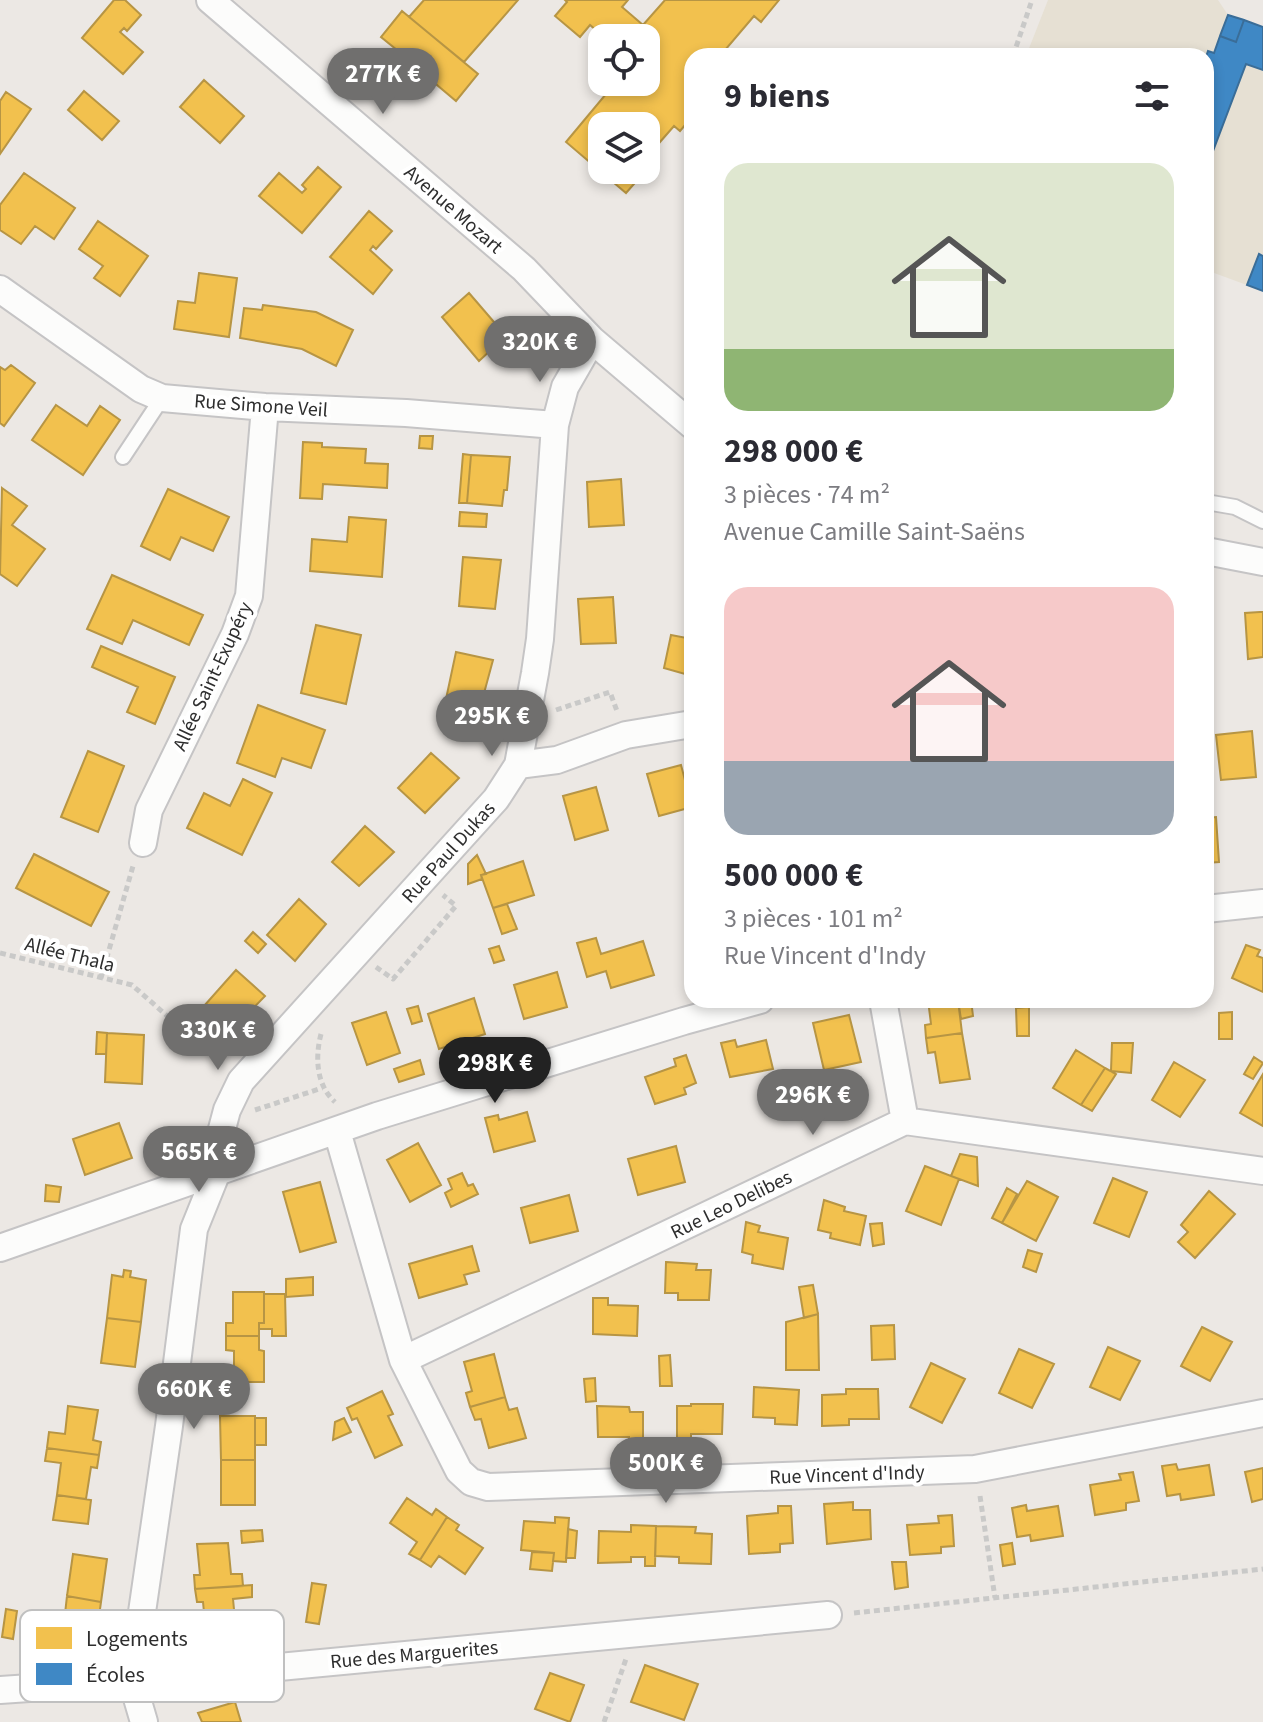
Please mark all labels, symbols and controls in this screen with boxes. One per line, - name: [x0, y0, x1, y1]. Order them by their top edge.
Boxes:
- map controls: [588, 24, 660, 184]
- button: locate: [588, 24, 660, 96]
- pin: 277K €: [318, 48, 448, 116]
- text: 277K €: [345, 55, 421, 92]
- text: 9 biens: [724, 72, 830, 121]
- icon: filters: [1130, 74, 1174, 118]
- button: layers: [588, 112, 660, 184]
- street label: Avenue Mozart: [398, 159, 509, 261]
- icon: home: [877, 215, 1021, 359]
- pin: 320K €: [475, 316, 605, 384]
- text: 320K €: [502, 323, 578, 360]
- street label: Rue Simone Veil: [193, 387, 329, 425]
- text: 298 000 €: [724, 427, 863, 476]
- text: 3 pièces · 74 m²: [724, 476, 890, 513]
- text: Avenue Camille Saint-Saëns: [724, 513, 1025, 550]
- street label: Allée Saint-Exupéry: [166, 597, 260, 756]
- icon: home: [877, 639, 1021, 783]
- pin: 295K €: [427, 690, 557, 758]
- text: 295K €: [454, 697, 530, 734]
- street label: Rue Paul Dukas: [395, 796, 502, 910]
- text: 500 000 €: [724, 851, 863, 900]
- text: 3 pièces · 101 m²: [724, 900, 903, 937]
- street label: Allée Thala: [22, 930, 118, 980]
- text: Rue Vincent d'Indy: [724, 937, 926, 974]
- pin: 330K €: [153, 1004, 283, 1072]
- text: 330K €: [180, 1011, 256, 1048]
- pin: 298K €: [430, 1037, 560, 1105]
- text: 298K €: [457, 1044, 533, 1081]
- pin: 296K €: [748, 1069, 878, 1137]
- text: 296K €: [775, 1076, 851, 1113]
- pin: 565K €: [134, 1126, 264, 1194]
- text: 565K €: [161, 1133, 237, 1170]
- street label: Rue Leo Delibes: [666, 1163, 797, 1246]
- pin: 660K €: [129, 1363, 259, 1431]
- text: 660K €: [156, 1370, 232, 1407]
- pin: 500K €: [601, 1437, 731, 1505]
- text: 500K €: [628, 1444, 704, 1481]
- street label: Rue Vincent d'Indy: [769, 1458, 926, 1492]
- legend: [20, 1610, 284, 1702]
- text: Logements: [86, 1623, 188, 1655]
- street label: Rue des Marguerites: [329, 1634, 499, 1676]
- text: Écoles: [86, 1659, 145, 1691]

